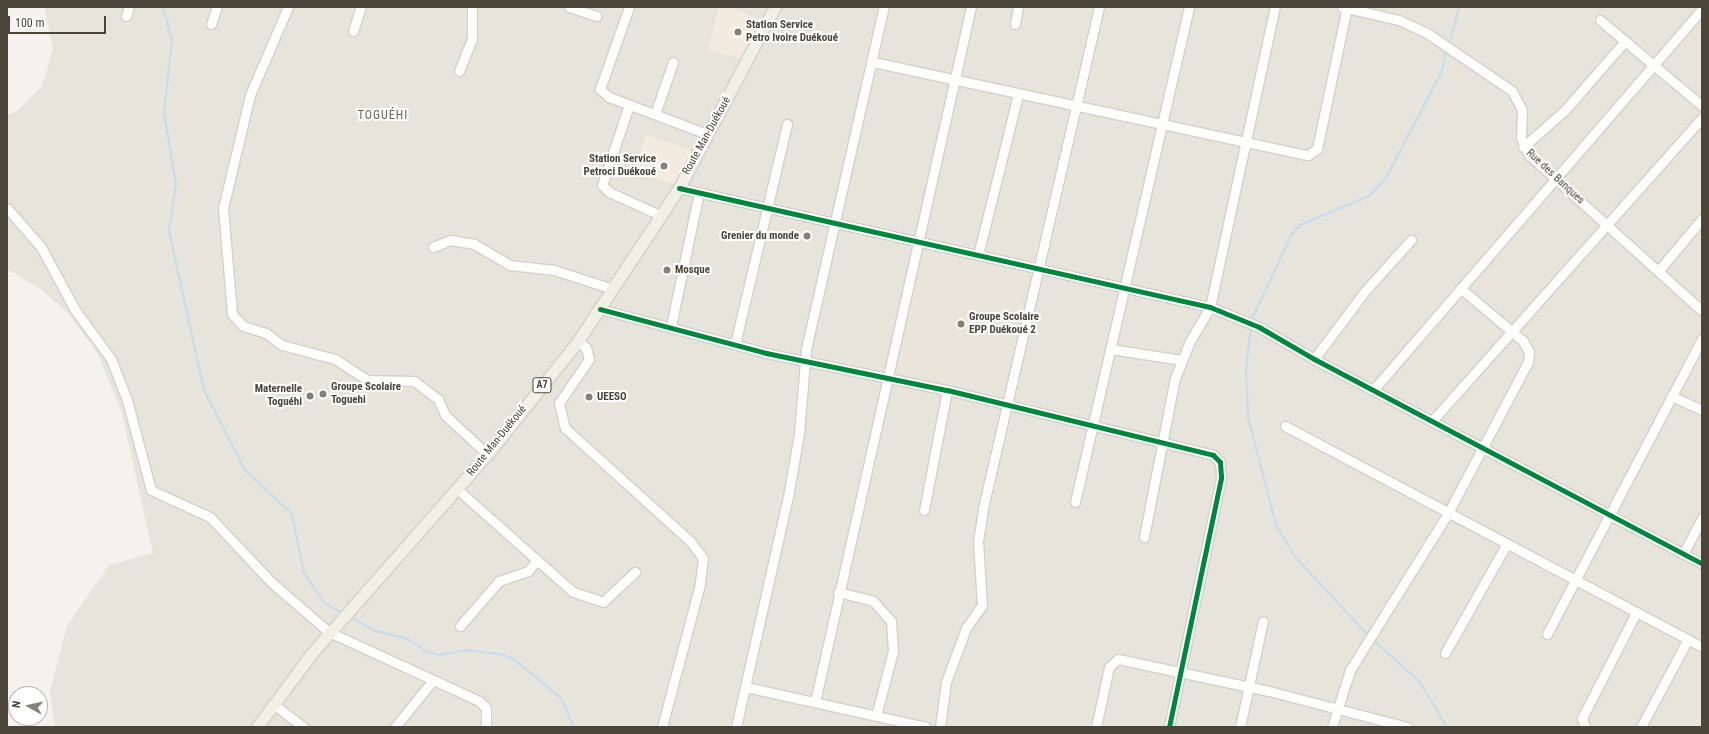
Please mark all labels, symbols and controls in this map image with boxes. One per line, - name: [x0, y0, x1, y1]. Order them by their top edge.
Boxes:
- scale bar: [10, 8, 108, 34]
- text: 100 m: [15, 16, 45, 30]
- place label: Station Service Petro Ivoire Duékoué: [746, 19, 838, 45]
- marker: Station Service Petro Ivoire Duékoué: [733, 27, 743, 37]
- street label: Route Man-Duékoué: [680, 95, 734, 177]
- district label: TOGUÉHI: [358, 109, 408, 123]
- street label: Rue des Banques: [1523, 147, 1587, 207]
- place label: Station Service Petroci Duékoué: [584, 153, 656, 179]
- marker: Station Service Petroci Duékoué: [659, 161, 669, 171]
- place label: Grenier du monde: [721, 229, 799, 243]
- marker: Grenier du monde: [802, 231, 812, 241]
- place label: Mosque: [675, 263, 710, 277]
- marker: Mosque: [662, 265, 672, 275]
- place label: Groupe Scolaire EPP Duékoué 2: [969, 311, 1039, 337]
- marker: Groupe Scolaire EPP Duékoué 2: [956, 319, 966, 329]
- road number: A7: [532, 377, 552, 393]
- place label: Groupe Scolaire Toguehi: [331, 381, 401, 407]
- place label: Maternelle Toguéhi: [255, 383, 302, 409]
- marker: Groupe Scolaire Toguehi: [318, 389, 328, 399]
- place label: UEESO: [597, 390, 627, 404]
- marker: Maternelle Toguéhi: [305, 391, 315, 401]
- marker: UEESO: [584, 392, 594, 402]
- street label: Route Man-Duékoué: [465, 403, 529, 479]
- north arrow: [8, 686, 48, 726]
- text: N: [10, 700, 24, 709]

